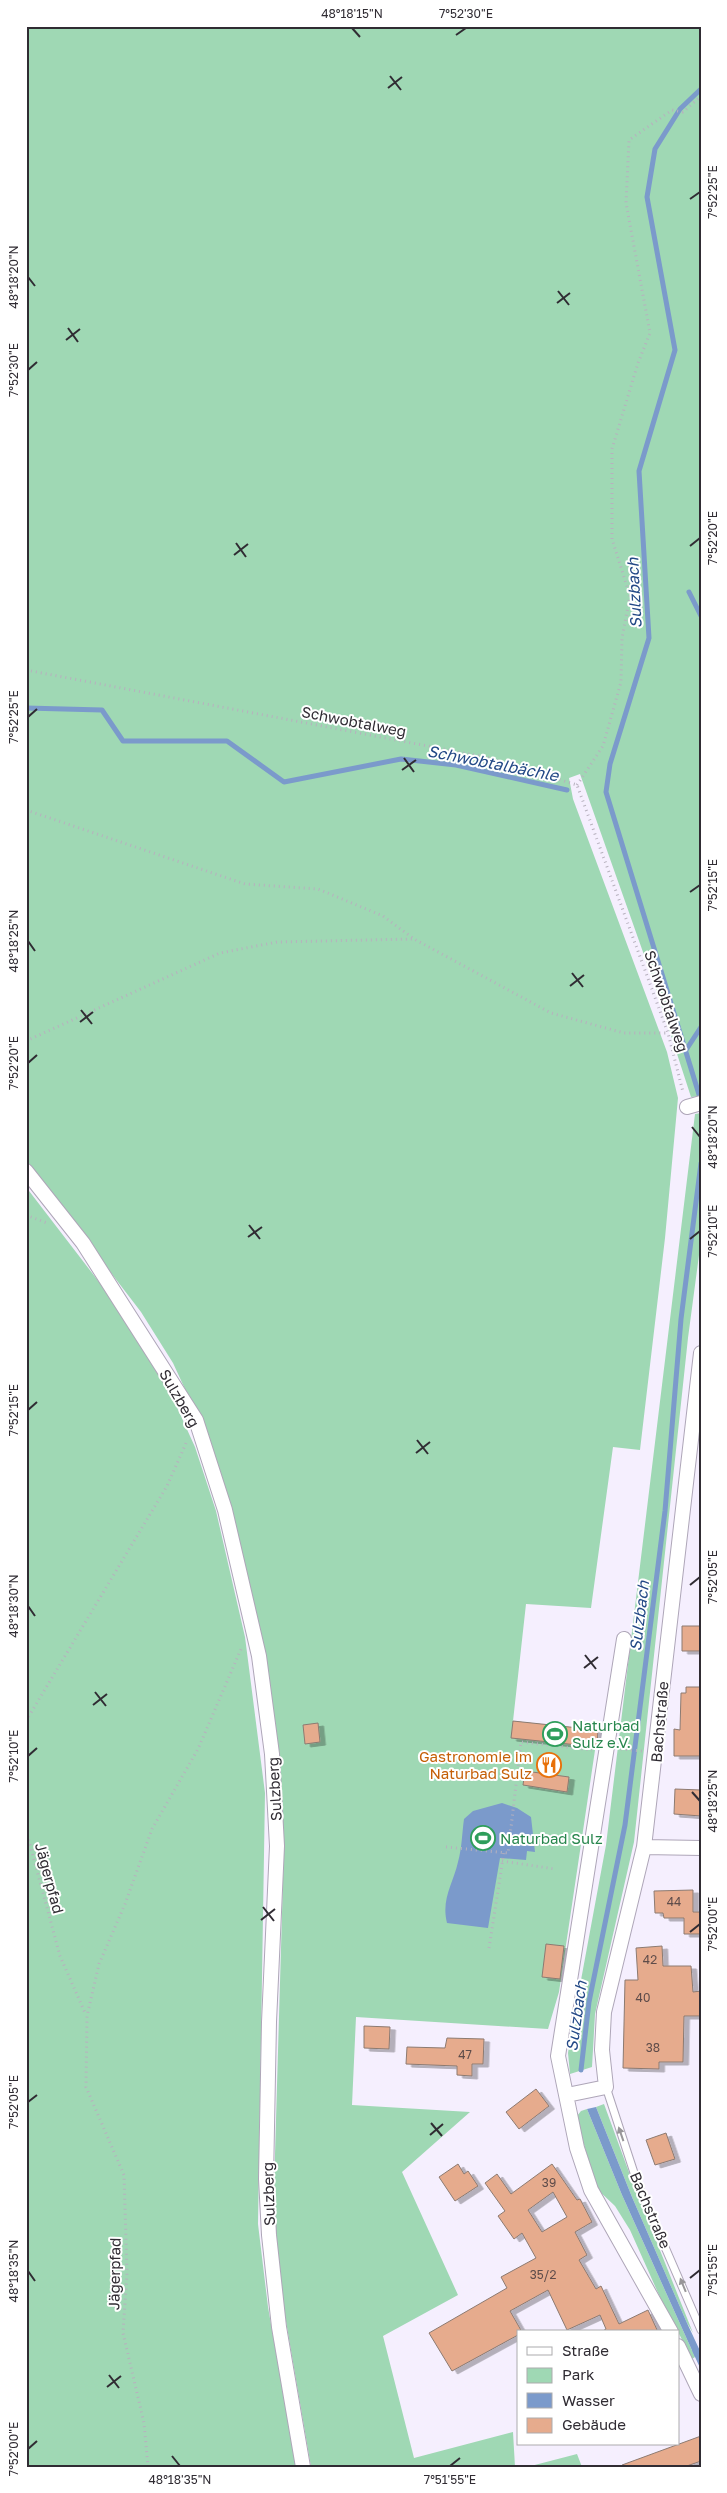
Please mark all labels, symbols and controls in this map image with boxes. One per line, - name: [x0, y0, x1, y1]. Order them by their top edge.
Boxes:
- text: 48°18'15"N: [321, 6, 383, 21]
- text: 7°52'30"E: [439, 6, 493, 21]
- text: 7°52'25"E: [705, 165, 720, 219]
- text: 48°18'20"N: [6, 245, 21, 309]
- text: 7°52'30"E: [6, 343, 21, 397]
- text: 7°52'20"E: [705, 511, 720, 565]
- water label: Sulzbach: [622, 556, 646, 629]
- text: 7°52'25"E: [6, 690, 21, 744]
- street label: Schwobtalweg: [300, 702, 408, 740]
- water label: Schwobtalbächle: [426, 740, 562, 786]
- text: 7°52'15"E: [705, 859, 720, 911]
- text: 48°18'25"N: [6, 910, 21, 972]
- street label: Schwobtalweg: [641, 948, 693, 1054]
- text: 7°52'20"E: [6, 1036, 21, 1090]
- text: 48°18'20"N: [705, 1105, 720, 1169]
- text: 7°52'10"E: [705, 1205, 720, 1257]
- street label: Sulzberg: [156, 1366, 204, 1430]
- text: 7°52'15"E: [6, 1384, 21, 1436]
- text: 7°52'05"E: [705, 1550, 720, 1604]
- text: 48°18'30"N: [6, 1574, 21, 1638]
- water label: Sulzbach: [625, 1578, 653, 1652]
- street label: Bachstraße: [646, 1680, 672, 1763]
- place label: Naturbad Sulz e.V.: [572, 1716, 640, 1751]
- sports icon: Naturbad Sulz e.V.: [542, 1721, 568, 1747]
- text: 7°52'10"E: [6, 1730, 21, 1782]
- place label: Gastronomie im Naturbad Sulz: [419, 1747, 532, 1782]
- restaurant icon: Gastronomie im Naturbad Sulz: [536, 1752, 562, 1778]
- street label: Sulzberg: [263, 1757, 285, 1821]
- text: 48°18'25"N: [705, 1770, 720, 1832]
- sports icon: Naturbad Sulz: [470, 1825, 496, 1851]
- place label: Naturbad Sulz: [500, 1829, 603, 1847]
- street label: Jägerpfad: [32, 1841, 68, 1915]
- house number: 44: [667, 1894, 681, 1909]
- text: 7°52'00"E: [705, 1897, 720, 1951]
- house number: 42: [643, 1952, 657, 1967]
- water label: Sulzbach: [561, 1978, 591, 2052]
- house number: 40: [636, 1990, 650, 2005]
- house number: 38: [646, 2040, 660, 2055]
- house number: 47: [458, 2047, 472, 2062]
- text: 7°52'05"E: [6, 2075, 21, 2129]
- one-way arrow: [617, 2127, 625, 2142]
- street label: Sulzberg: [258, 2162, 278, 2226]
- street label: Bachstraße: [627, 2169, 675, 2251]
- house number: 39: [542, 2175, 556, 2190]
- street label: Jägerpfad: [104, 2238, 124, 2310]
- text: 48°18'35"N: [6, 2240, 21, 2302]
- text: 7°51'55"E: [705, 2244, 720, 2296]
- house number: 35/2: [530, 2267, 556, 2282]
- one-way arrow: [679, 2277, 687, 2292]
- legend: [517, 2330, 680, 2446]
- text: Straße: [562, 2341, 609, 2359]
- text: Park: [562, 2365, 595, 2383]
- text: Wasser: [562, 2391, 615, 2409]
- text: Gebäude: [562, 2415, 626, 2433]
- text: 7°52'00"E: [6, 2422, 21, 2476]
- text: 48°18'35"N: [149, 2472, 211, 2487]
- text: 7°51'55"E: [424, 2472, 476, 2487]

